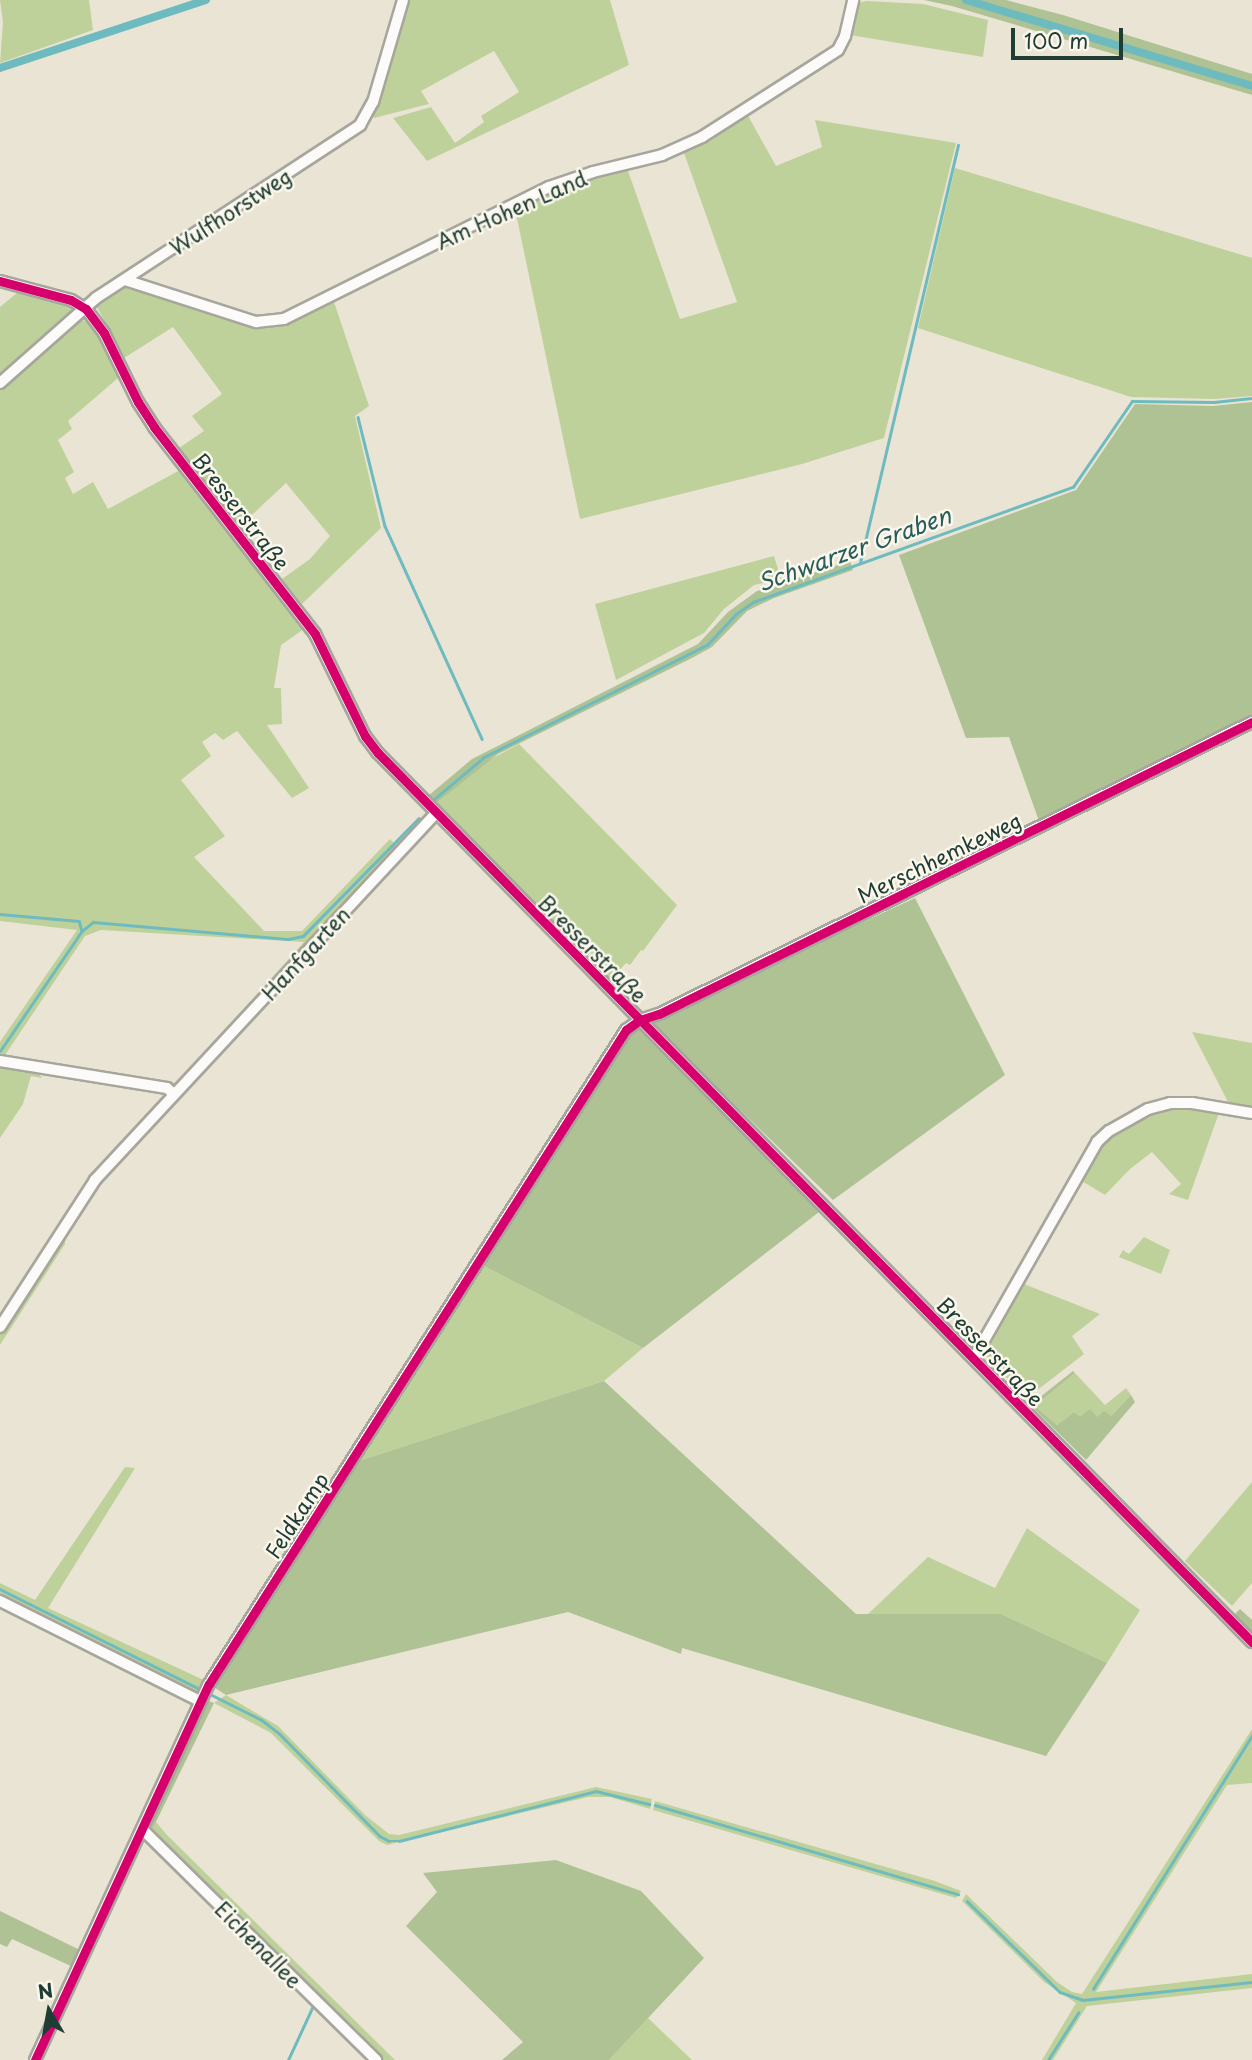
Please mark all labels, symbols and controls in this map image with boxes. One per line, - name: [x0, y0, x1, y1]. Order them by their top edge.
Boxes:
- scale bar: [1014, 14, 1126, 58]
- text: 100 m: [1024, 24, 1088, 56]
- street label: Wulfhorstweg: [165, 162, 295, 260]
- street label: Am Hohen Land: [432, 164, 590, 254]
- street label: Bresserstraße: [188, 447, 296, 575]
- water label: Schwarzer Graben: [752, 501, 956, 597]
- street label: Merschhemkeweg: [853, 806, 1025, 908]
- street label: Bresserstraße: [534, 889, 652, 1007]
- street label: Hanfgarten: [256, 901, 354, 1005]
- street label: Bresserstraße: [933, 1291, 1049, 1411]
- street label: Feldkamp: [259, 1467, 333, 1563]
- street label: Eichenallee: [211, 1896, 307, 1992]
- text: N: [36, 1975, 55, 2005]
- north arrow: [14, 1976, 84, 2046]

